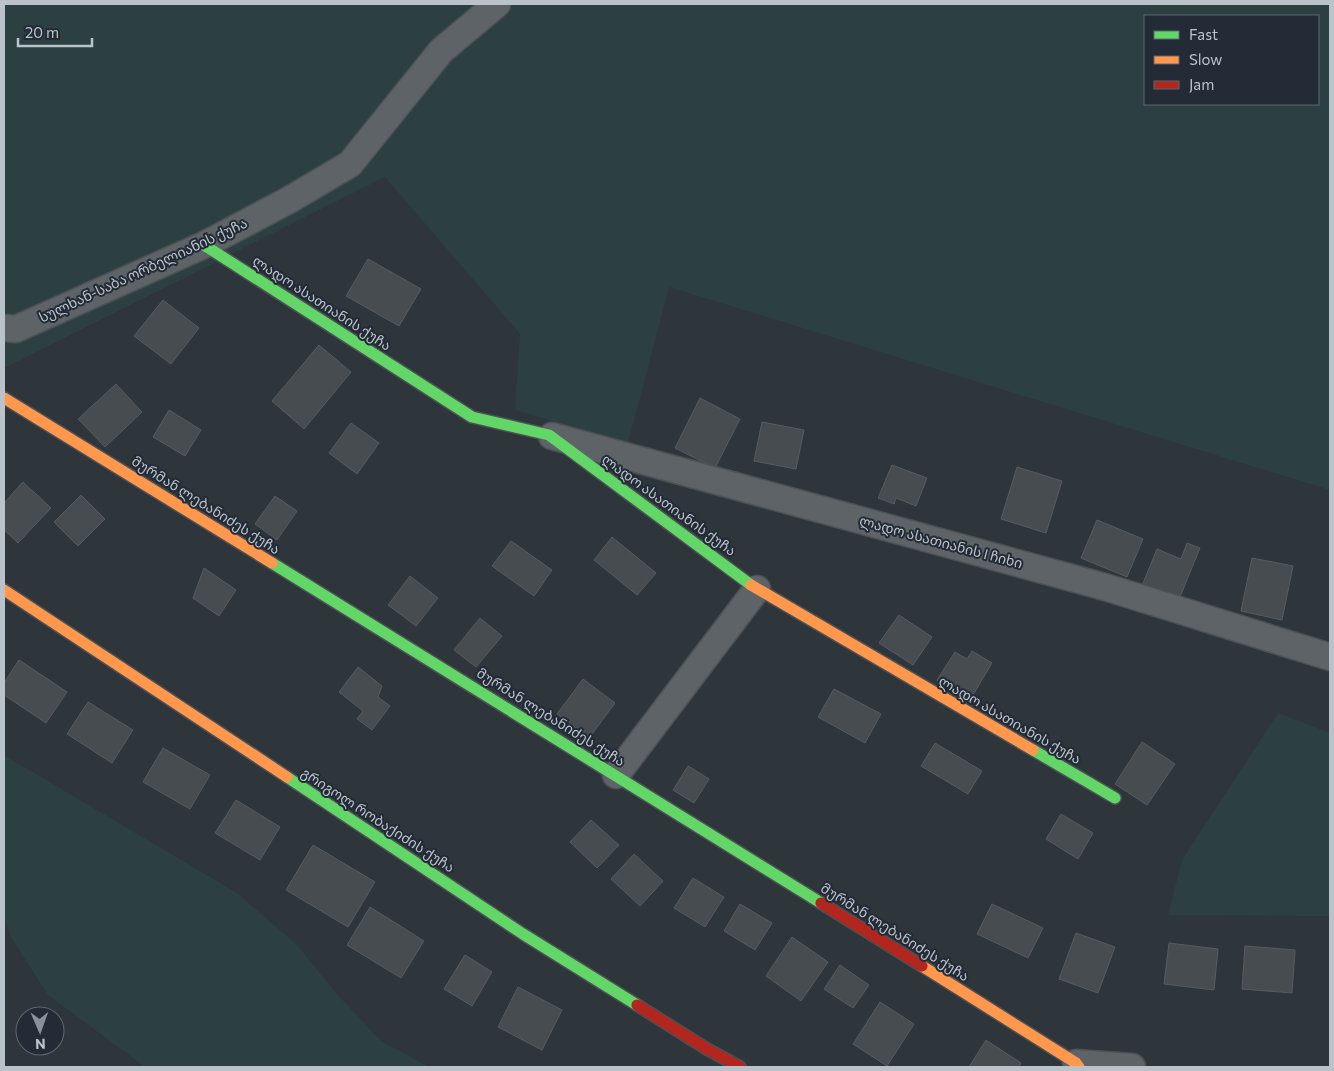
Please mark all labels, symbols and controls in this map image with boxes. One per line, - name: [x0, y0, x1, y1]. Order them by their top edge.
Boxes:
- scale bar: [18, 15, 91, 47]
- legend: [1144, 15, 1319, 105]
- text: 20 m: [25, 23, 59, 41]
- text: Fast: [1189, 25, 1218, 43]
- text: Slow: [1189, 50, 1222, 68]
- text: Jam: [1189, 75, 1214, 93]
- street label: სულხან-საბა ორბელიანის ქუჩა: [36, 214, 250, 326]
- street label: ლადო ასათიანის ქუჩა: [249, 251, 395, 355]
- street label: ლადო ასათიანის ქუჩა: [598, 450, 740, 560]
- street label: მურმან ლებანიძეს ქუჩა: [128, 452, 284, 558]
- street label: ლადო ასათიანის I ჩიხი: [857, 512, 1025, 572]
- street label: მურმან ლებანიძეს ქუჩა: [473, 664, 629, 770]
- street label: ლადო ასათიანის ქუჩა: [936, 672, 1084, 768]
- street label: გრიგოლ რობაქიძის ქუჩა: [298, 764, 458, 876]
- street label: მურმან ლებანიძეს ქუჩა: [817, 879, 973, 985]
- north arrow: [15, 1006, 65, 1056]
- text: N: [35, 1036, 46, 1053]

